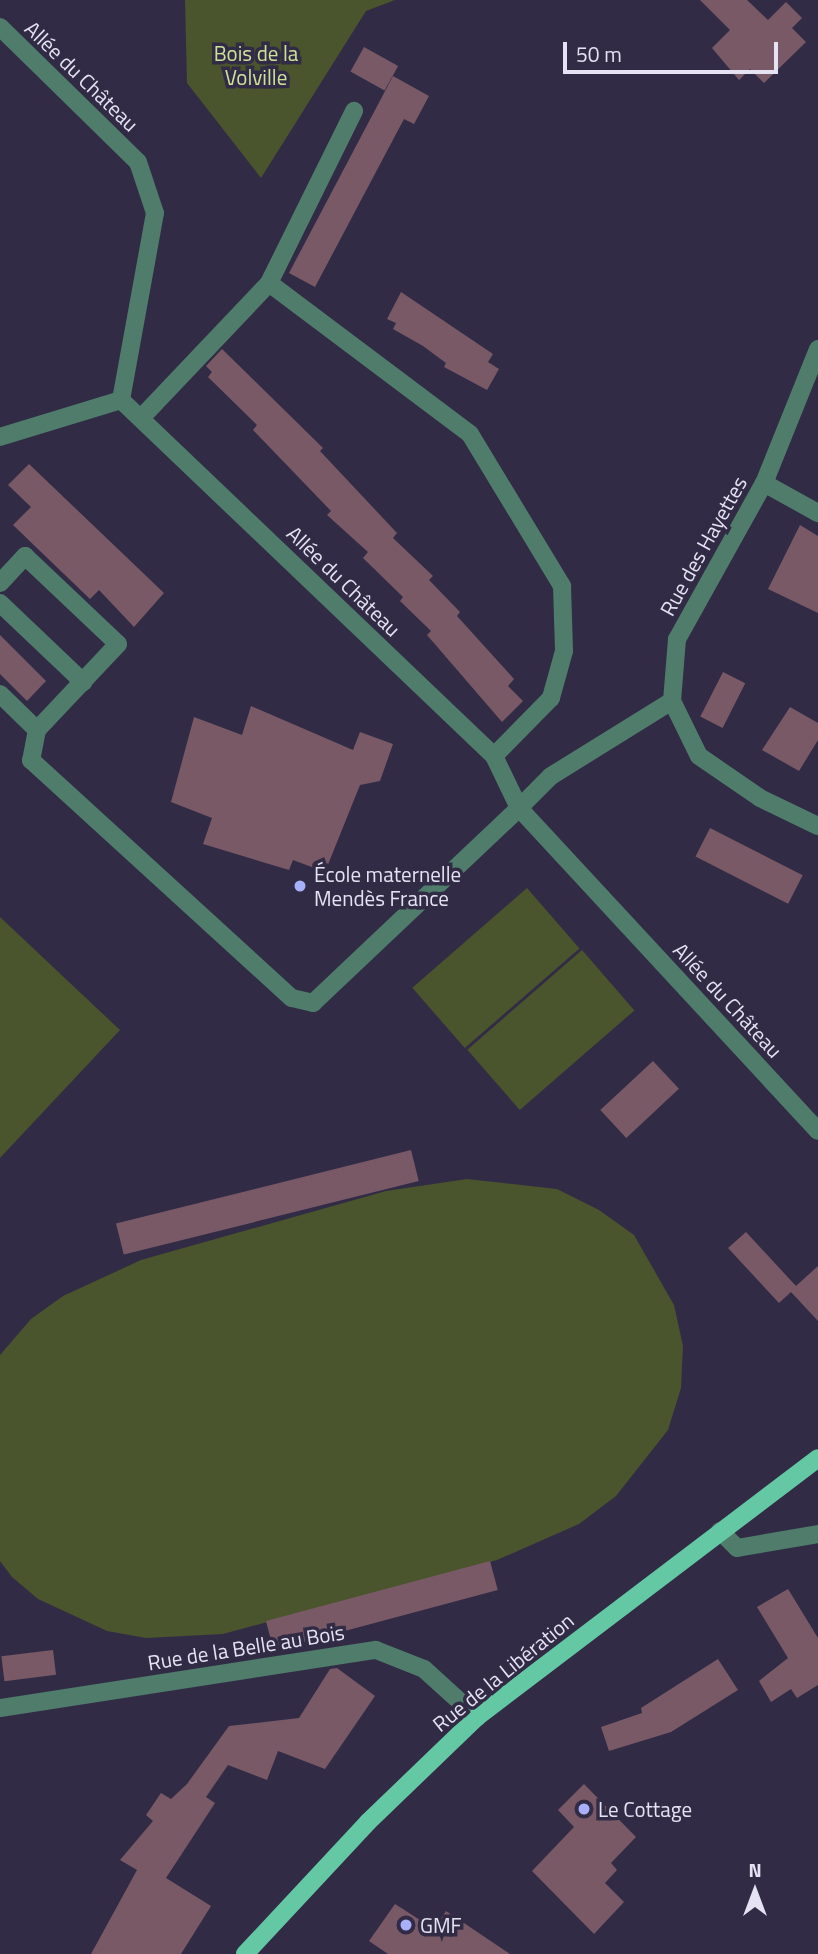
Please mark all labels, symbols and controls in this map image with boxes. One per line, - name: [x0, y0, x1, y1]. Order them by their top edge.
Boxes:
- street label: Allée du Château: [20, 16, 144, 136]
- scale bar: [566, 28, 781, 72]
- text: 50 m: [576, 38, 622, 70]
- park label: Bois de la Volville: [214, 40, 298, 90]
- street label: Rue des Hayettes: [654, 472, 752, 620]
- street label: Allée du Château: [282, 521, 406, 641]
- place label: École maternelle Mendès France: [314, 861, 461, 911]
- marker: École maternelle Mendès France: [292, 878, 308, 894]
- street label: Allée du Château: [668, 937, 788, 1063]
- street label: Rue de la Libération: [427, 1607, 579, 1737]
- street label: Rue de la Belle au Bois: [146, 1619, 346, 1675]
- place label: Le Cottage: [598, 1796, 692, 1822]
- marker: Le Cottage: [576, 1801, 592, 1817]
- text: N: [748, 1855, 762, 1884]
- north arrow: [720, 1856, 790, 1926]
- place label: GMF: [420, 1912, 462, 1938]
- marker: GMF: [398, 1917, 414, 1933]

